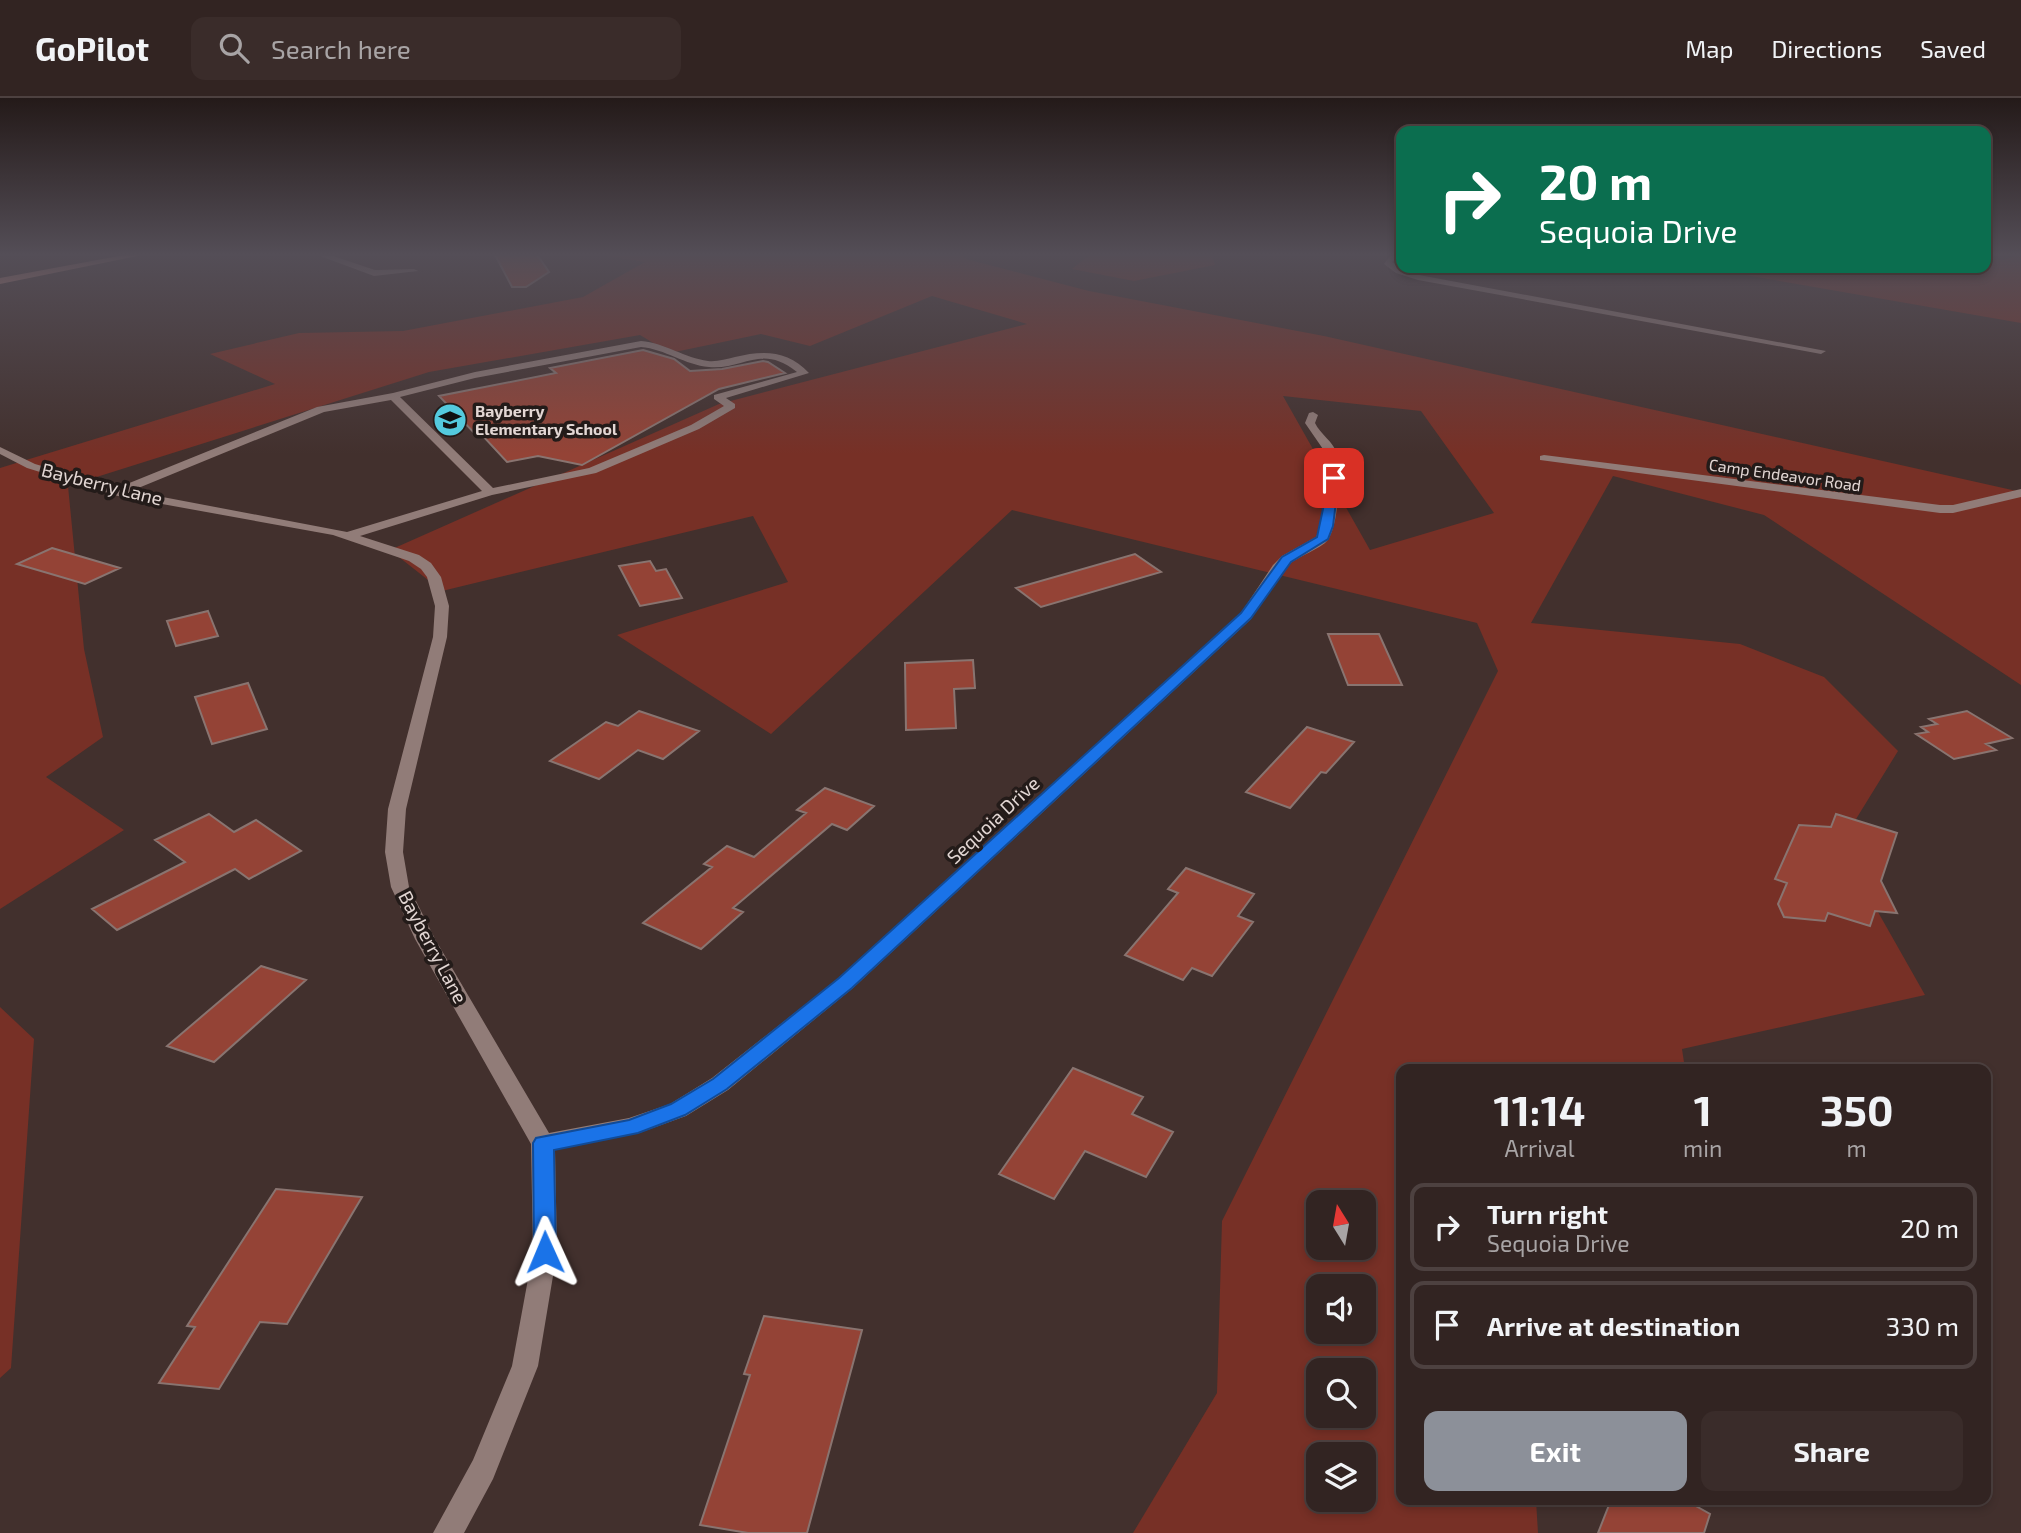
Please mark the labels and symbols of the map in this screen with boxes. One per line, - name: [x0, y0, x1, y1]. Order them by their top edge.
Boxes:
- school or university icon: Bayberry Elementary School: [431, 401, 469, 439]
- place label: Bayberry Elementary School: [475, 401, 618, 439]
- pin: [1304, 448, 1364, 508]
- street label: Camp Endeavor Road: [1708, 454, 1862, 495]
- street label: Bayberry Lane: [39, 457, 165, 510]
- street label: Sequoia Drive: [942, 771, 1044, 868]
- street label: Bayberry Lane: [394, 887, 473, 1007]
- north arrow: [1306, 1190, 1376, 1260]
- position arrow: [508, 1215, 582, 1289]

